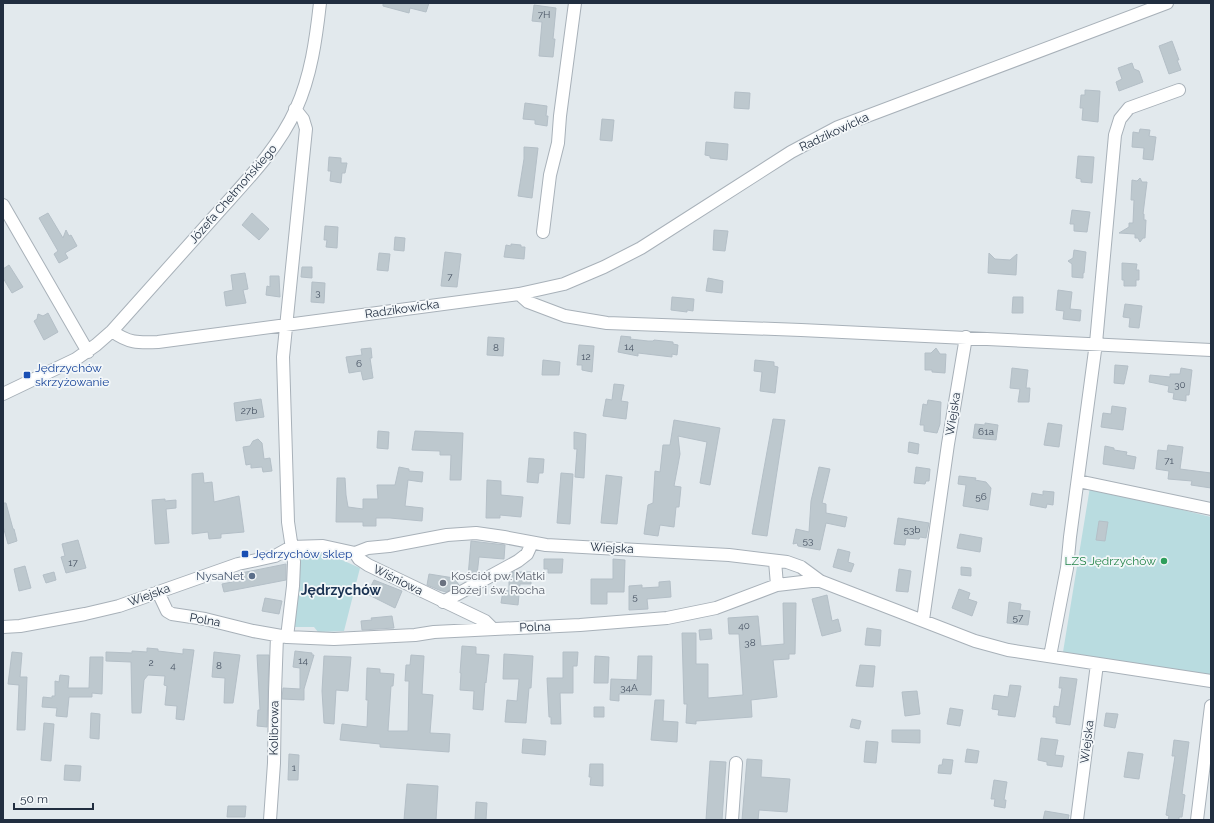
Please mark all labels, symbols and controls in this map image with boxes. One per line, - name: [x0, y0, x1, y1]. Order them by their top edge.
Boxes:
- house number: 7H: [538, 9, 550, 20]
- street label: Radzikowicka: [797, 110, 871, 154]
- street label: Józefa Chełmońskiego: [186, 142, 280, 246]
- house number: 7: [447, 271, 453, 282]
- house number: 3: [315, 287, 321, 298]
- street label: Radzikowicka: [364, 297, 440, 321]
- house number: 14: [624, 341, 634, 352]
- house number: 8: [493, 342, 499, 353]
- house number: 12: [581, 351, 591, 362]
- house number: 6: [356, 358, 362, 369]
- place label: Jędrzychów skrzyżowanie: [35, 361, 109, 389]
- marker: Jędrzychów skrzyżowanie: [22, 370, 32, 380]
- house number: 30: [1174, 379, 1186, 390]
- street label: Wiejska: [943, 391, 963, 437]
- house number: 27b: [241, 405, 257, 416]
- house number: 61a: [978, 426, 994, 437]
- house number: 71: [1164, 455, 1175, 466]
- house number: 56: [975, 491, 987, 502]
- house number: 53b: [904, 524, 920, 535]
- house number: 53: [803, 535, 813, 546]
- street label: Wiejska: [590, 540, 634, 556]
- place label: Jędrzychów sklep: [253, 547, 352, 561]
- marker: Jędrzychów sklep: [240, 549, 250, 559]
- place label: LZS Jędrzychów: [1065, 554, 1156, 568]
- marker: LZS Jędrzychów: [1159, 556, 1169, 566]
- house number: 17: [68, 557, 78, 568]
- street label: Wiśniowa: [371, 562, 425, 598]
- place label: NysaNet: [196, 569, 244, 583]
- place label: Kościół pw. Matki Bożej i św. Rocha: [451, 569, 545, 597]
- marker: NysaNet: [247, 571, 257, 581]
- marker: Kościół pw. Matki Bożej i św. Rocha: [438, 578, 448, 588]
- street label: Wiejska: [126, 581, 172, 609]
- district label: Jędrzychów: [301, 582, 381, 598]
- house number: 5: [632, 591, 638, 602]
- street label: Polna: [188, 610, 222, 630]
- house number: 57: [1013, 612, 1024, 623]
- street label: Polna: [519, 619, 551, 635]
- house number: 40: [738, 620, 750, 631]
- house number: 38: [744, 637, 756, 648]
- house number: 14: [298, 655, 308, 666]
- house number: 2: [148, 657, 154, 668]
- house number: 4: [170, 660, 176, 671]
- house number: 8: [216, 660, 222, 671]
- house number: 34A: [620, 682, 638, 693]
- street label: Kolibrowa: [267, 700, 281, 756]
- street label: Wiejska: [1077, 720, 1097, 764]
- house number: 1: [292, 762, 297, 773]
- scale bar: [14, 785, 93, 811]
- text: 50 m: [20, 792, 48, 806]

